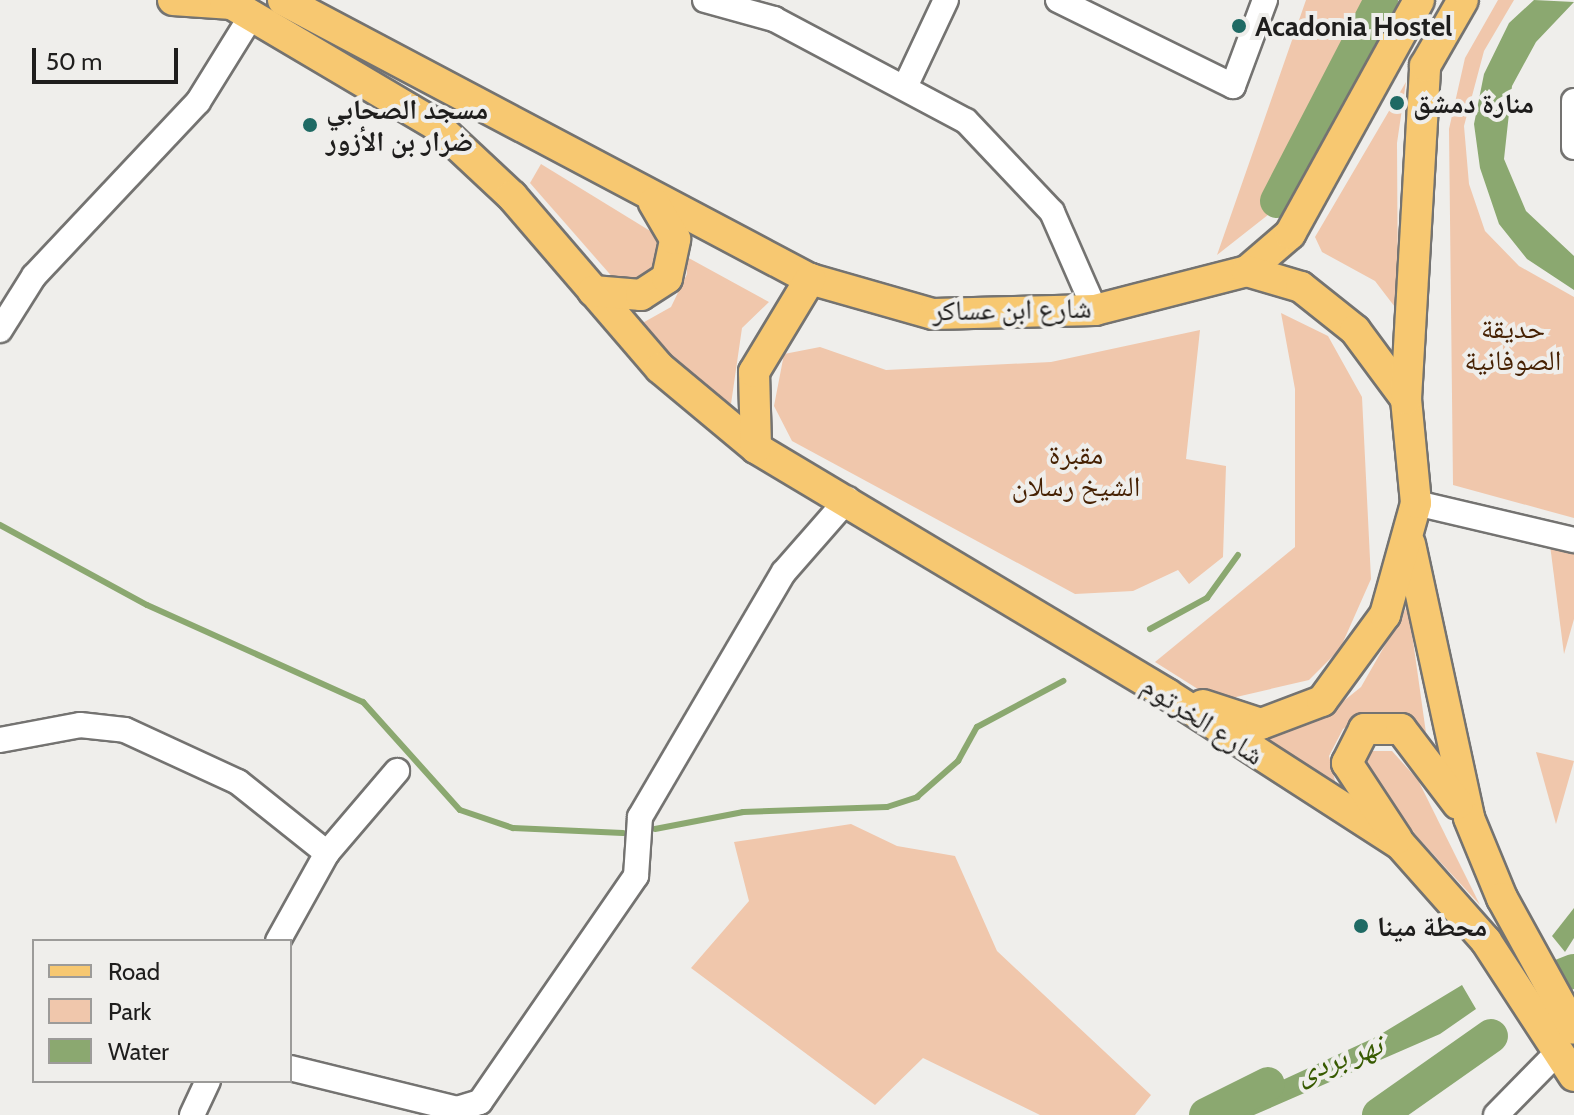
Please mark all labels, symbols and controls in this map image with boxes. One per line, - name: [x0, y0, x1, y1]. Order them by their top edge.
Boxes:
- place label: Acadonia Hostel: [1255, 9, 1452, 43]
- marker: Acadonia Hostel: [1230, 17, 1248, 35]
- scale bar: [36, 32, 182, 82]
- text: 50 m: [46, 47, 102, 76]
- place label: منارة دمشق: [1413, 86, 1534, 120]
- place label: مسجد الصحابي ضرار بن الأزور: [326, 92, 488, 158]
- marker: منارة دمشق: [1388, 94, 1406, 112]
- marker: مسجد الصحابي ضرار بن الأزور: [301, 116, 319, 134]
- street label: شارع ابن عساكر: [932, 291, 1092, 327]
- park label: حديقة الصوفانية: [1465, 311, 1561, 377]
- park label: مقبرة الشيخ رسلان: [1012, 437, 1140, 503]
- street label: شارع الخرتوم: [1136, 668, 1270, 772]
- place label: محطة مينا: [1377, 909, 1487, 943]
- marker: محطة مينا: [1352, 917, 1370, 935]
- legend: [32, 939, 292, 1083]
- text: Road: [108, 957, 160, 986]
- text: Park: [108, 997, 151, 1026]
- water label: نهر بردى: [1291, 1027, 1387, 1091]
- text: Water: [108, 1037, 169, 1066]

